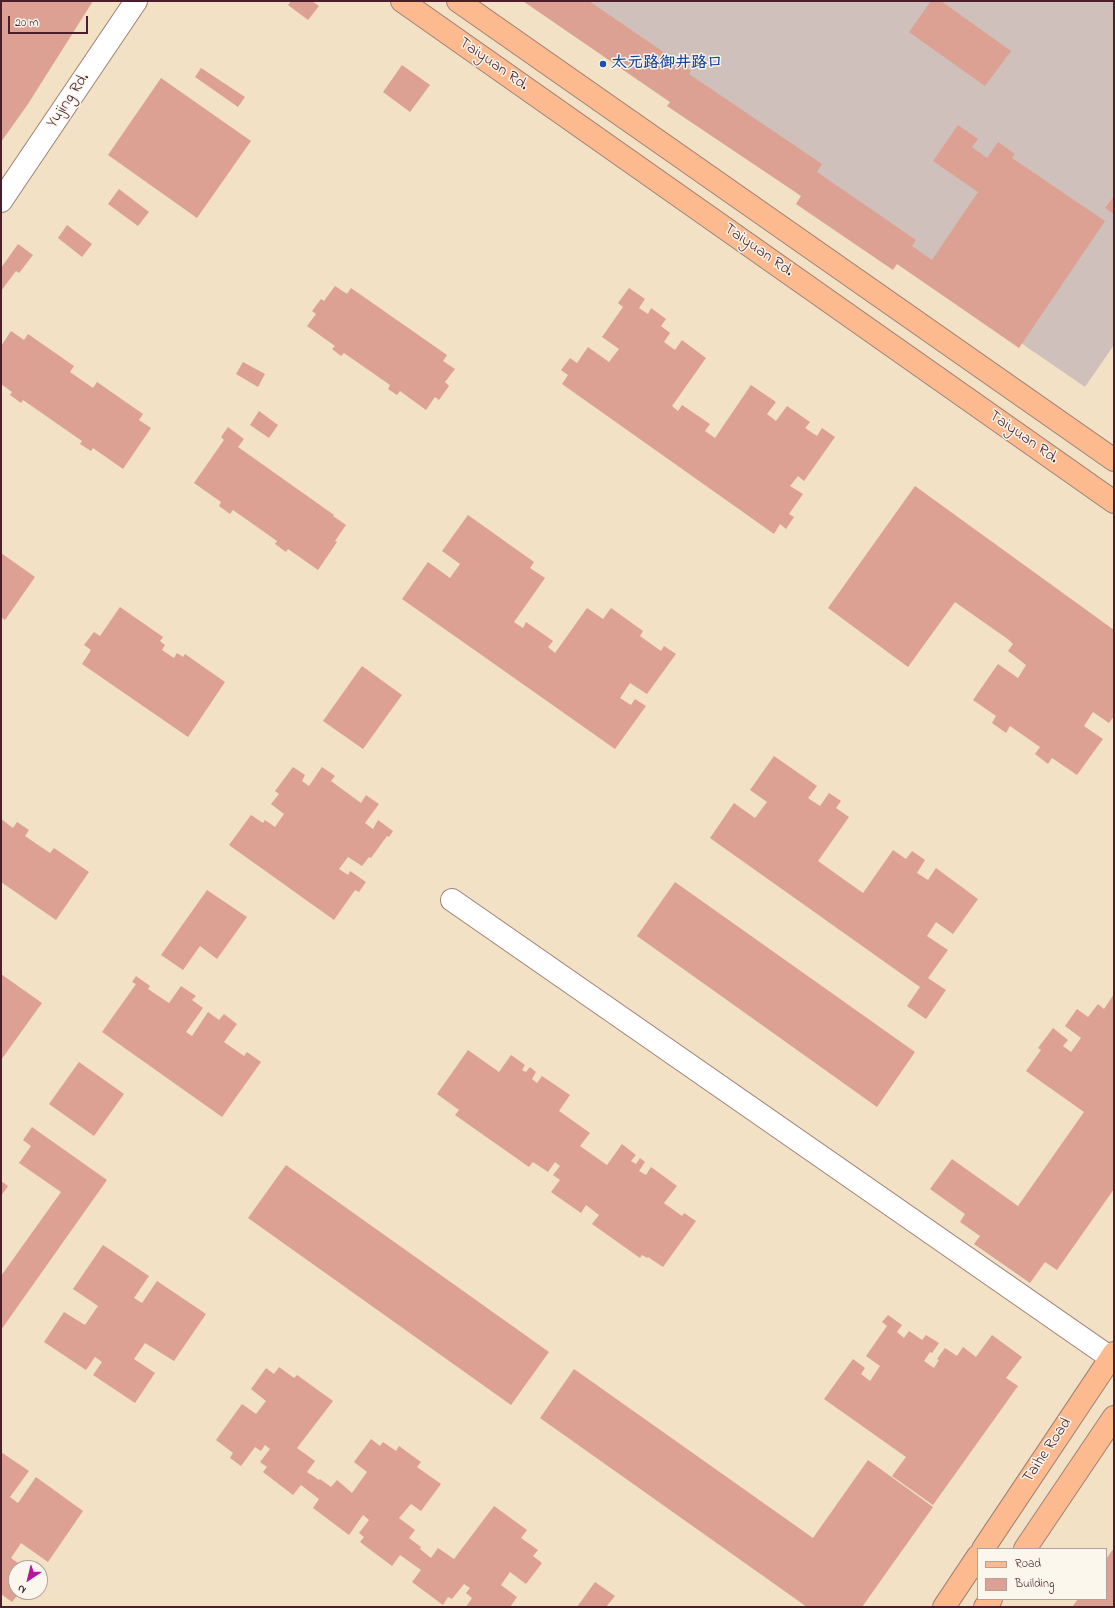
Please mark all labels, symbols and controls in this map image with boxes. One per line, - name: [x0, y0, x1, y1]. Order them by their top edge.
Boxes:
- scale bar: [10, 8, 90, 34]
- text: 20 m: [15, 14, 38, 32]
- street label: Taiyuan Rd.: [455, 34, 531, 96]
- place label: 太元路御井路口: [611, 54, 723, 74]
- marker: 太元路御井路口: [598, 59, 608, 69]
- street label: Yujing Rd.: [44, 70, 94, 132]
- street label: Taiyuan Rd.: [720, 220, 796, 282]
- street label: Taiyuan Rd.: [985, 407, 1061, 469]
- street label: Taihe Road: [1019, 1415, 1077, 1487]
- legend: [977, 1548, 1107, 1600]
- text: Road: [1015, 1555, 1041, 1573]
- north arrow: [8, 1560, 48, 1600]
- text: Building: [1015, 1575, 1054, 1593]
- text: N: [14, 1580, 29, 1598]

